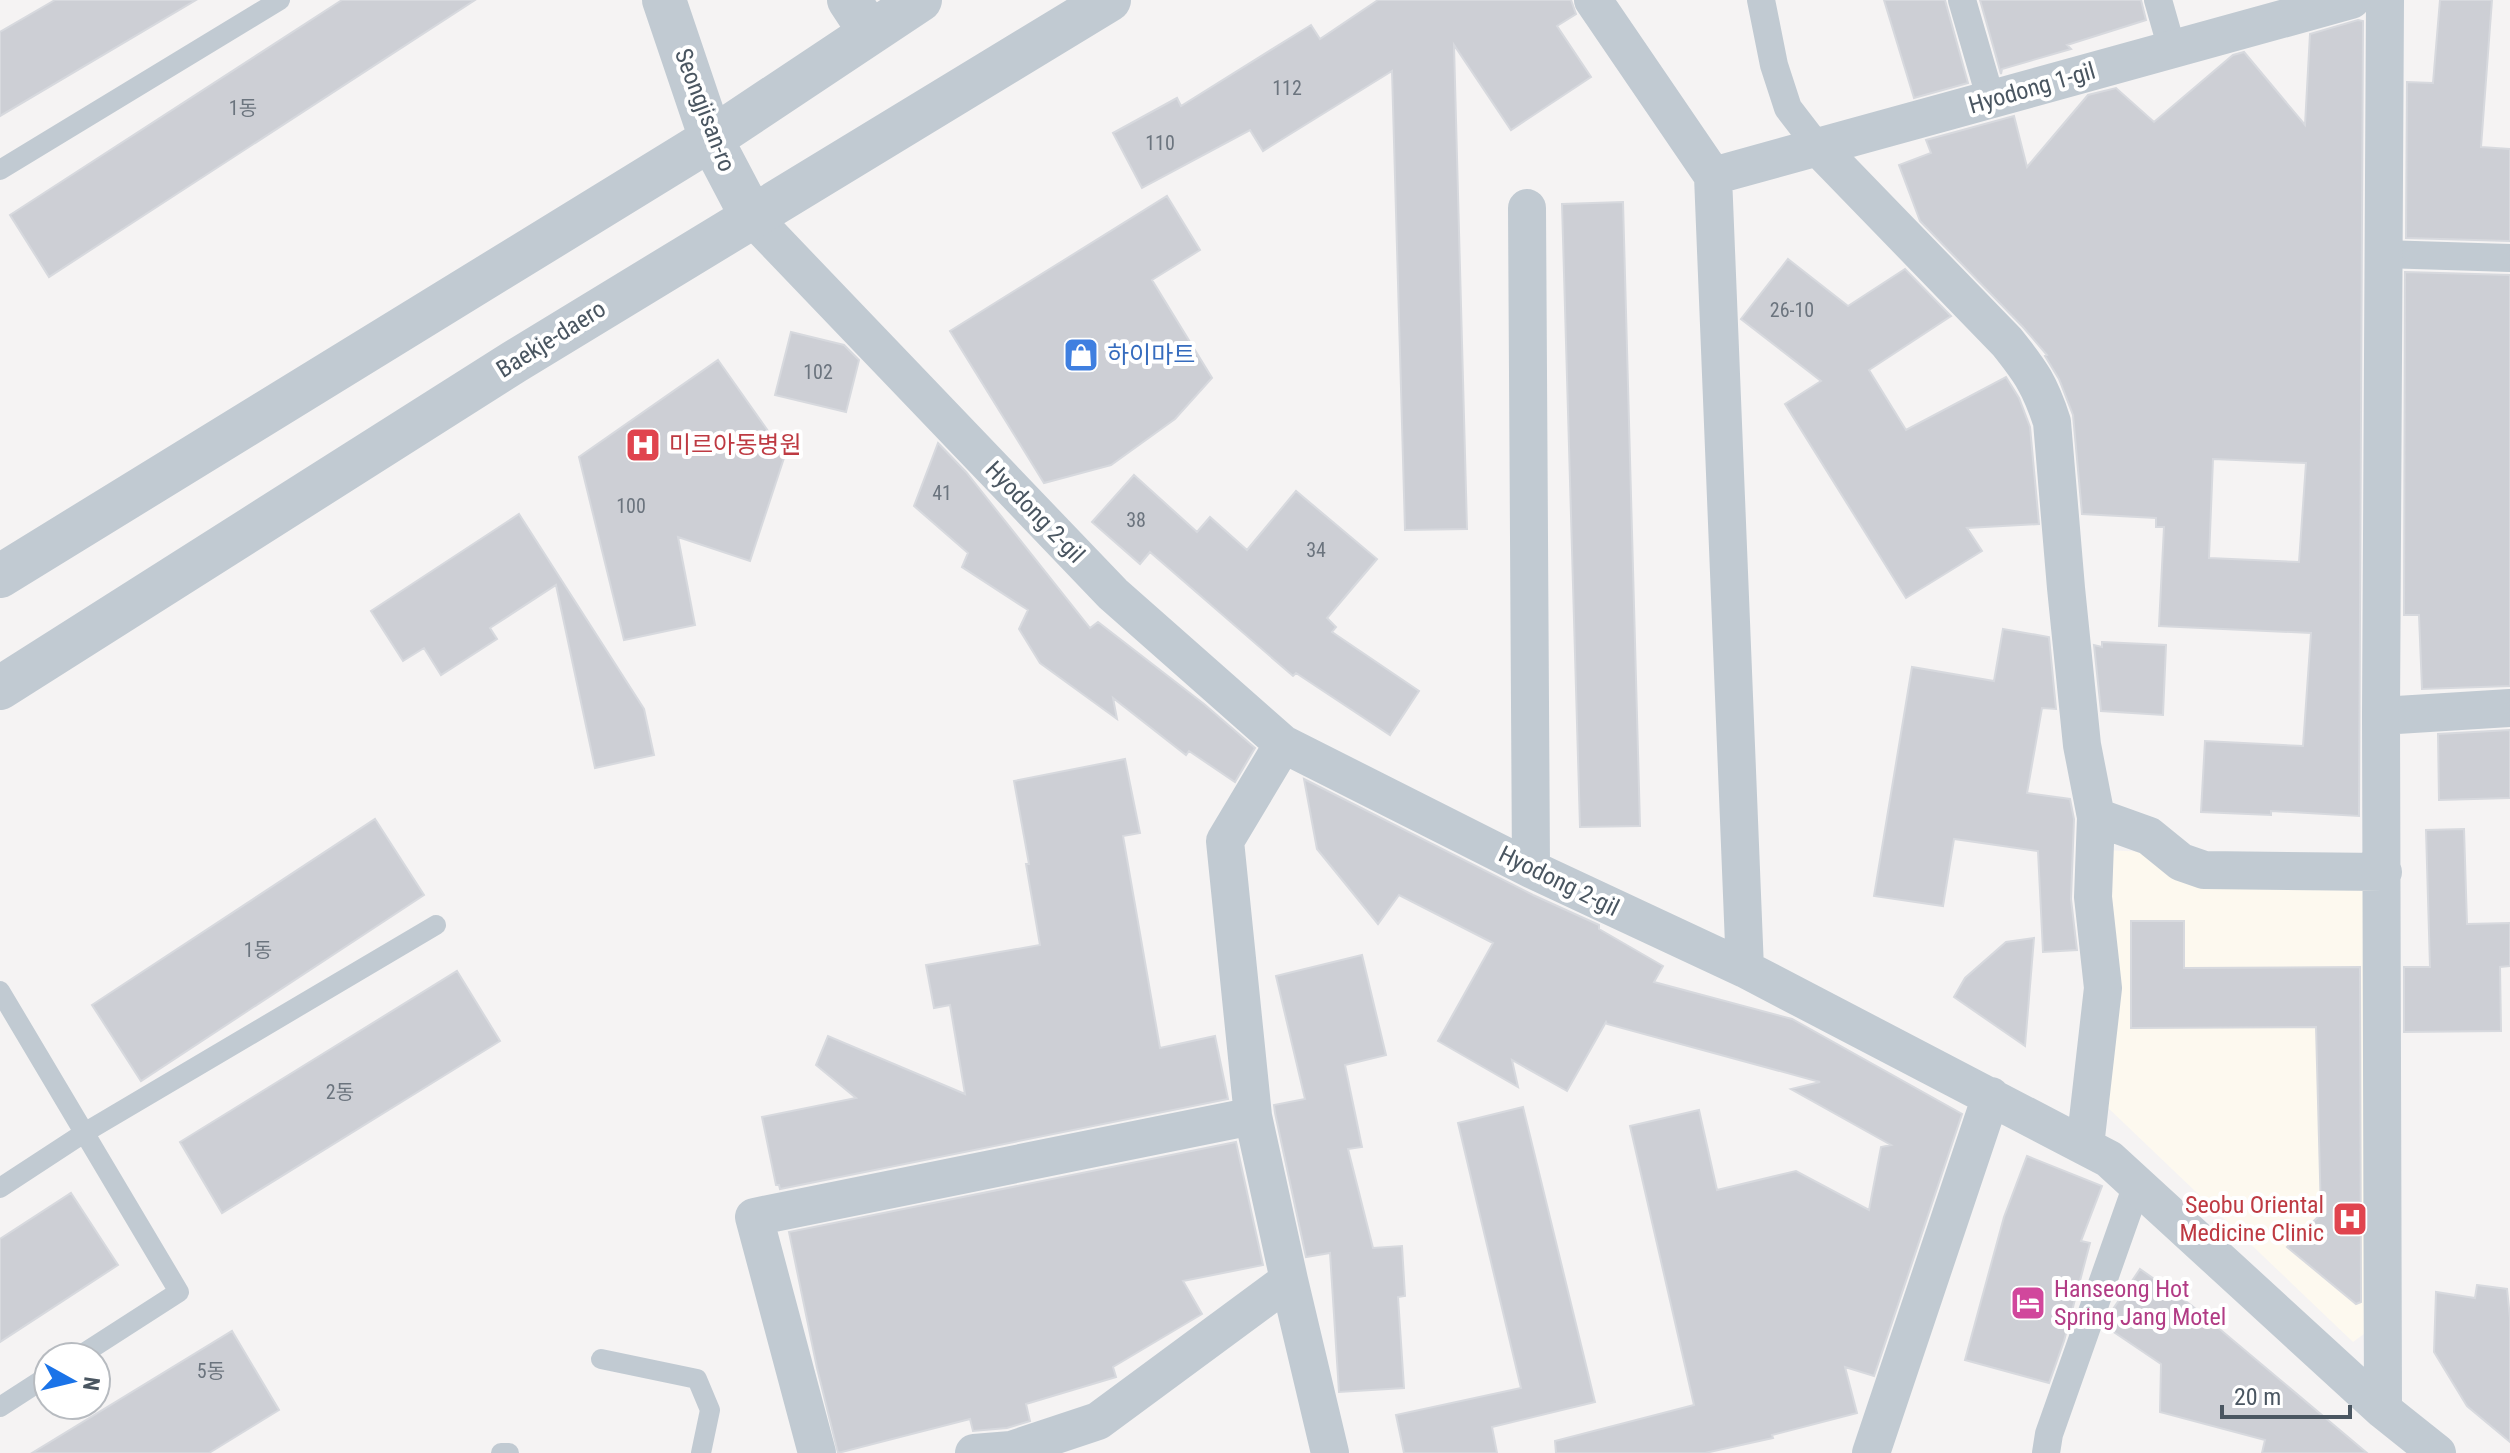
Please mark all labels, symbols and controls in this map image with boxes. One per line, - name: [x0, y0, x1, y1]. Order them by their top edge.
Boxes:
- street label: Seongjisan-ro: [669, 45, 741, 175]
- street label: Hyodong 1-gil: [1966, 57, 2098, 119]
- house number: 112: [1272, 76, 1302, 100]
- house number: 1동: [229, 96, 257, 120]
- house number: 110: [1145, 131, 1175, 155]
- street label: Baekje-daero: [491, 295, 611, 383]
- house number: 26-10: [1770, 298, 1814, 322]
- shop icon: 하이마트: [1062, 336, 1100, 374]
- place label: 하이마트: [1107, 341, 1195, 369]
- house number: 102: [803, 360, 833, 384]
- hospital icon: 미르아동병원: [624, 426, 662, 464]
- place label: 미르아동병원: [669, 431, 801, 459]
- street label: Hyodong 2-gil: [980, 455, 1090, 569]
- house number: 41: [932, 481, 952, 505]
- house number: 100: [616, 494, 646, 518]
- house number: 38: [1126, 508, 1146, 532]
- house number: 34: [1306, 538, 1326, 562]
- street label: Hyodong 2-gil: [1494, 840, 1624, 922]
- house number: 1동: [244, 938, 272, 962]
- house number: 2동: [326, 1080, 354, 1104]
- place label: Seobu Oriental Medicine Clinic: [2179, 1191, 2324, 1247]
- hospital icon: Seobu Oriental Medicine Clinic: [2331, 1200, 2369, 1238]
- place label: Hanseong Hot Spring Jang Motel: [2054, 1275, 2226, 1331]
- hotel icon: Hanseong Hot Spring Jang Motel: [2009, 1284, 2047, 1322]
- north arrow: [32, 1341, 112, 1421]
- house number: 5동: [197, 1359, 225, 1383]
- scale bar: [2222, 1369, 2350, 1419]
- text: N: [78, 1375, 105, 1392]
- text: 20 m: [2234, 1383, 2281, 1411]

